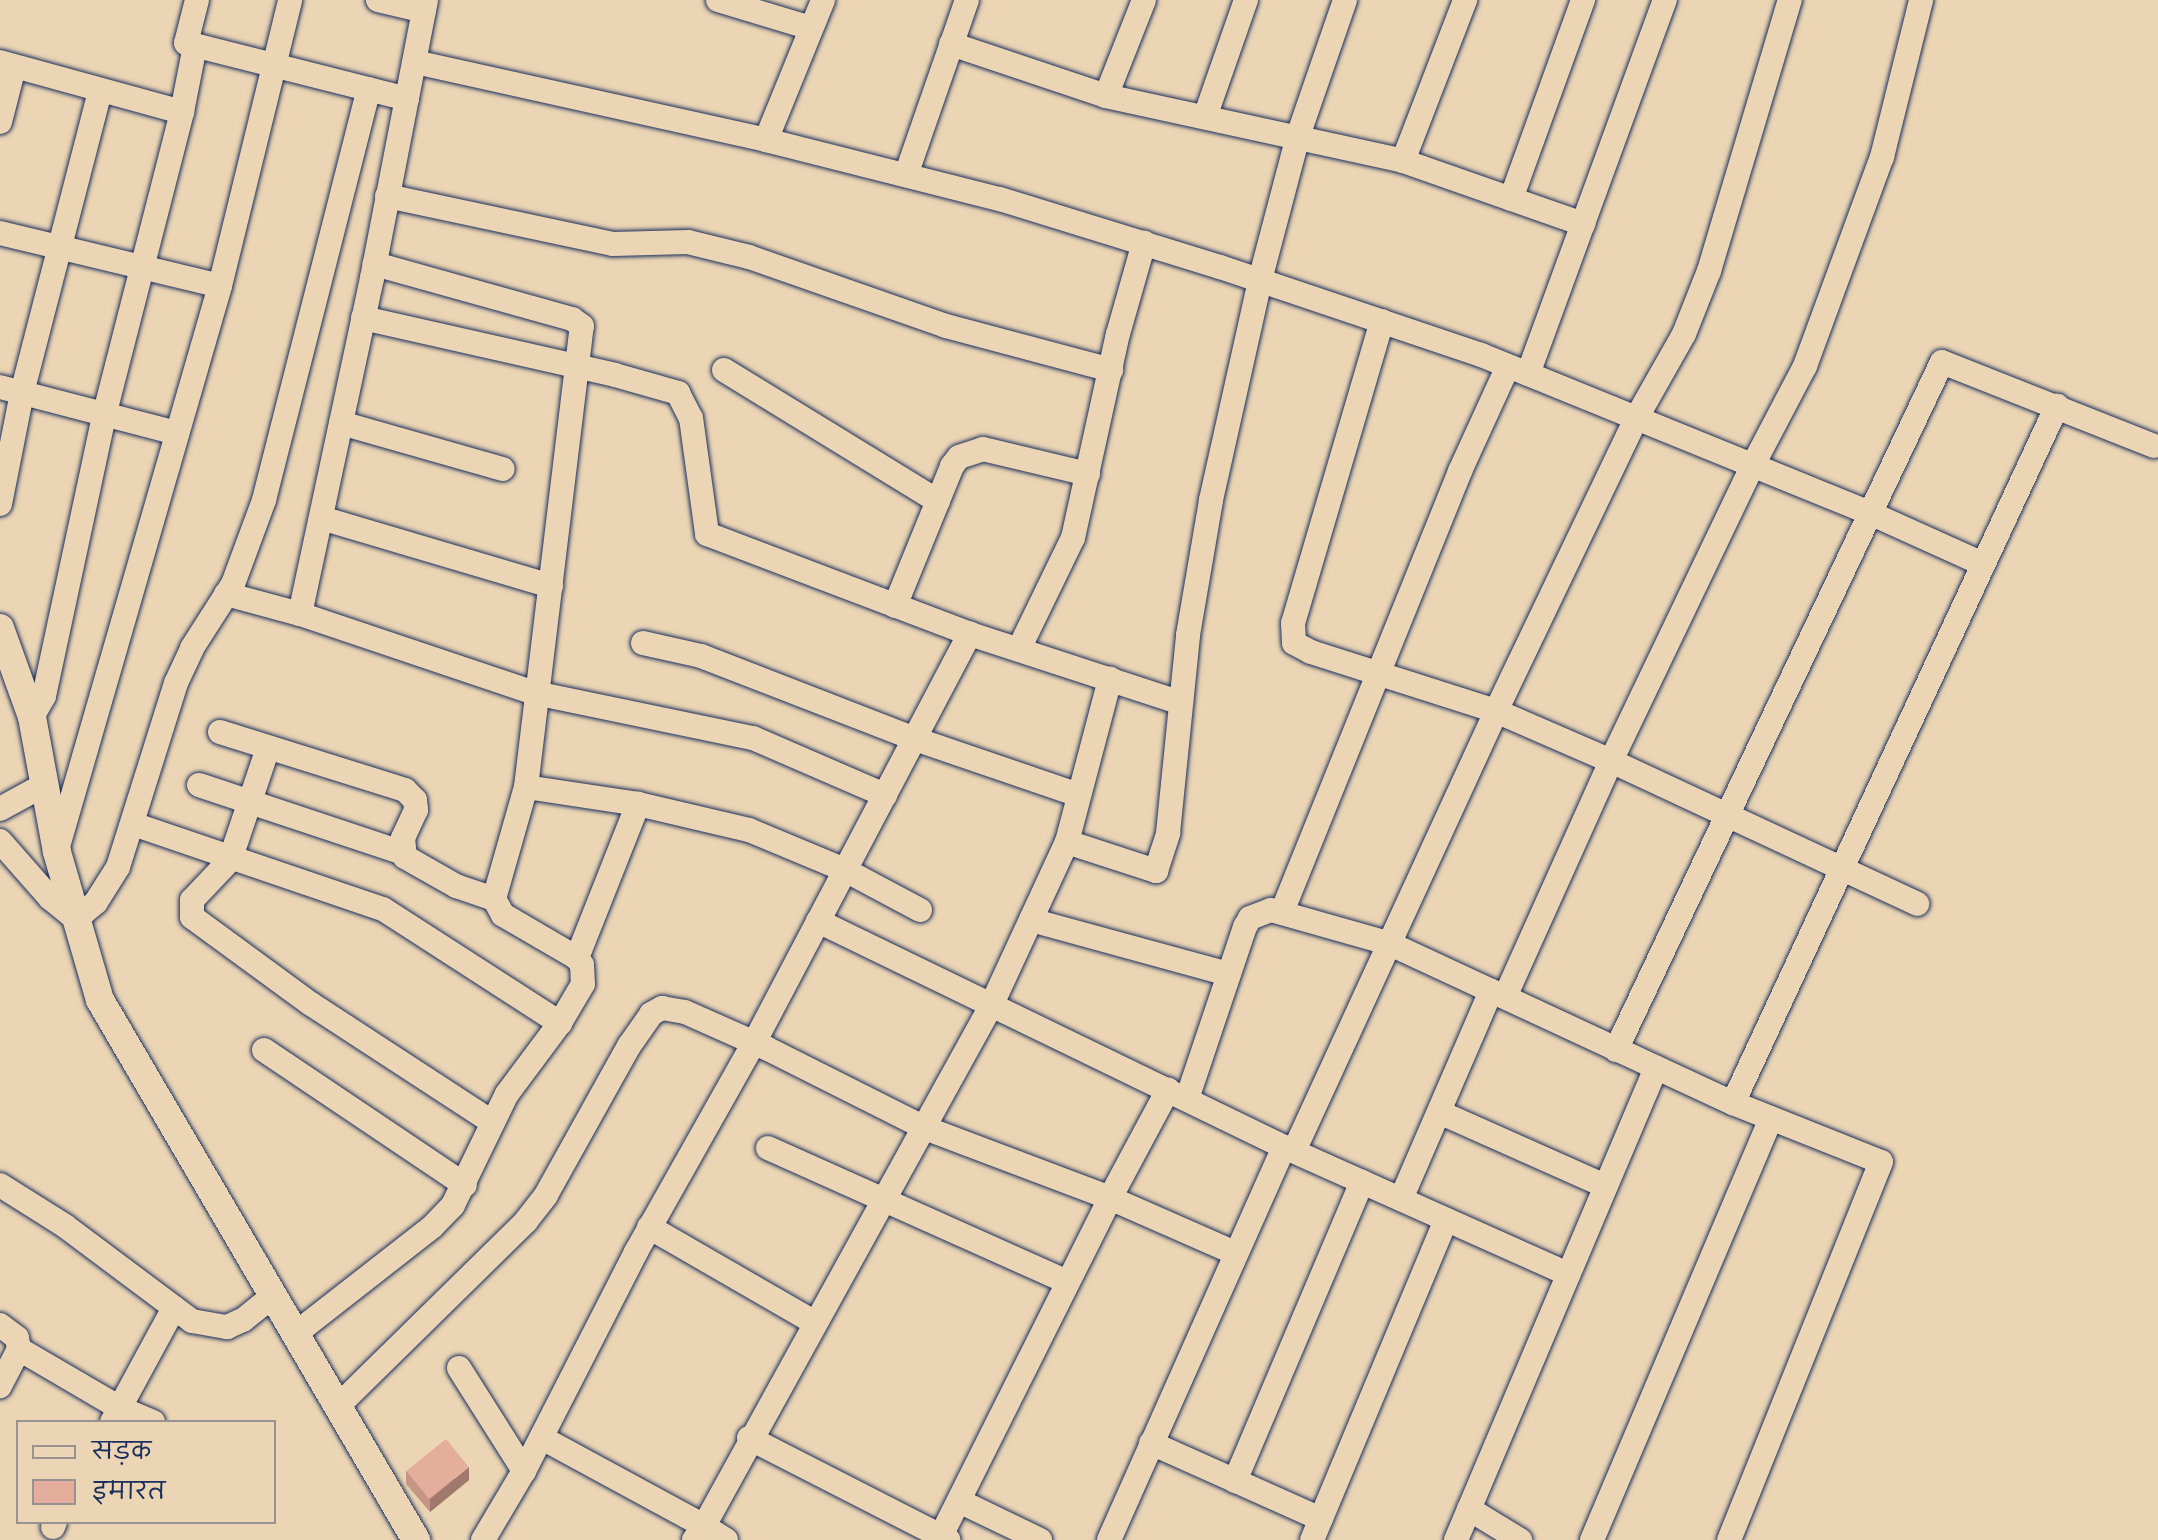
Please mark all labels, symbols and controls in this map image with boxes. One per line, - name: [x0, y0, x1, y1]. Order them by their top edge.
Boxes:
- legend: [16, 1420, 276, 1524]
- text: सड़क: [92, 1431, 151, 1467]
- text: इमारत: [92, 1471, 165, 1507]

